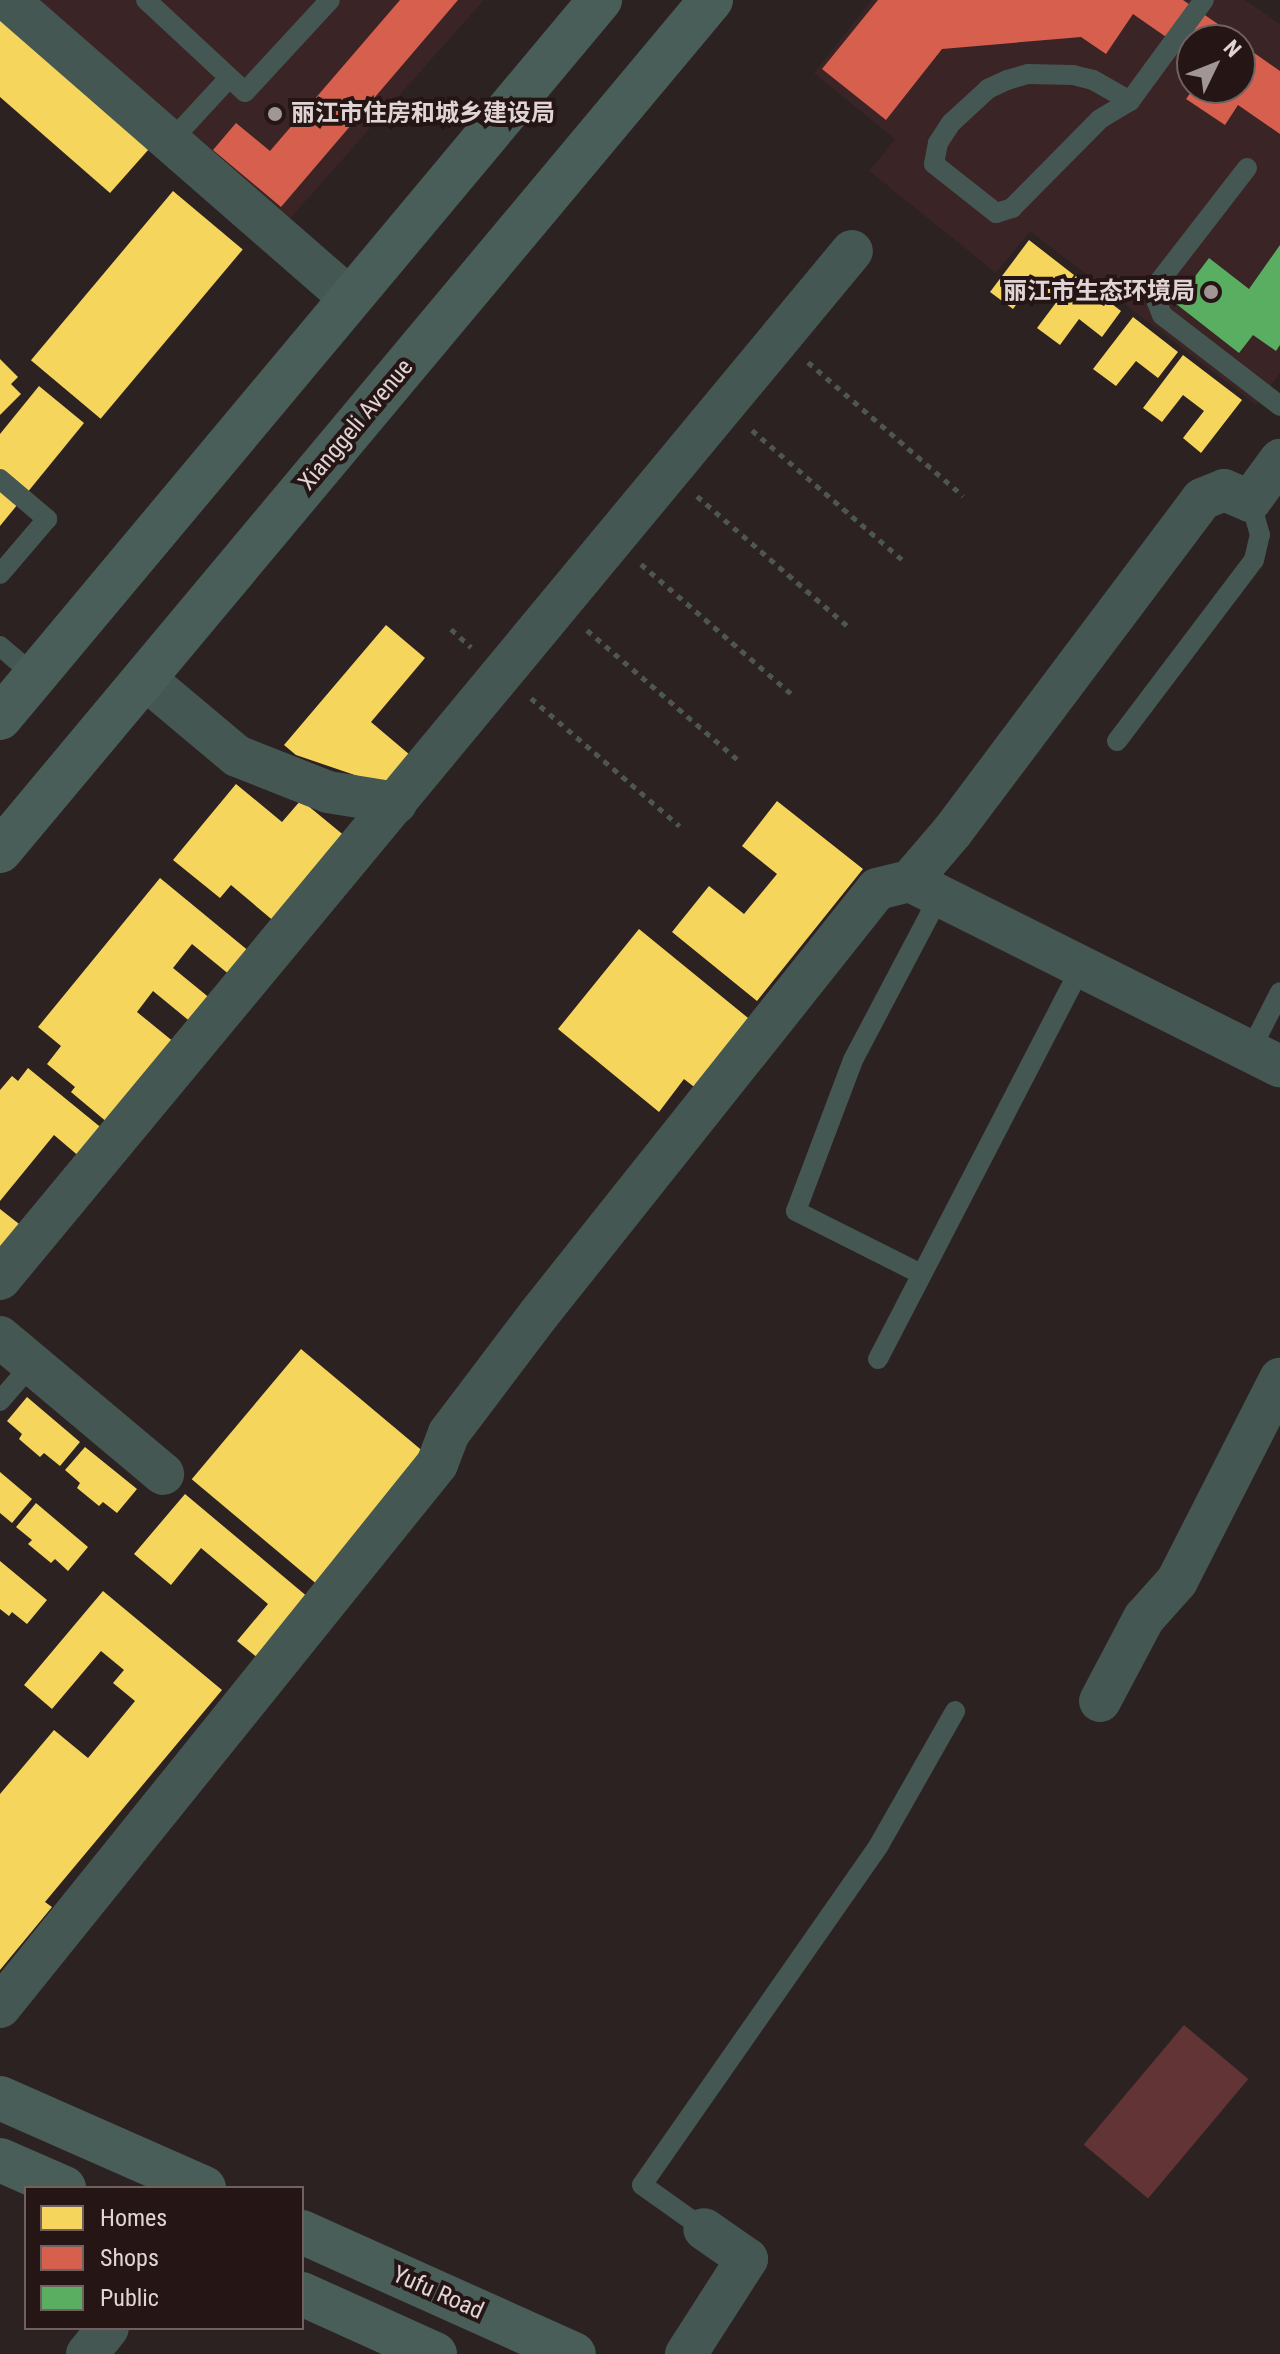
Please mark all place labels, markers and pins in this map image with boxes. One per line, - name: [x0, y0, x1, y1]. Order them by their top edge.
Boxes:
- place label: 丽江市住房和城乡建设局: [291, 100, 555, 128]
- marker: 丽江市住房和城乡建设局: [266, 105, 284, 123]
- place label: 丽江市生态环境局: [1003, 278, 1195, 306]
- marker: 丽江市生态环境局: [1202, 283, 1220, 301]

